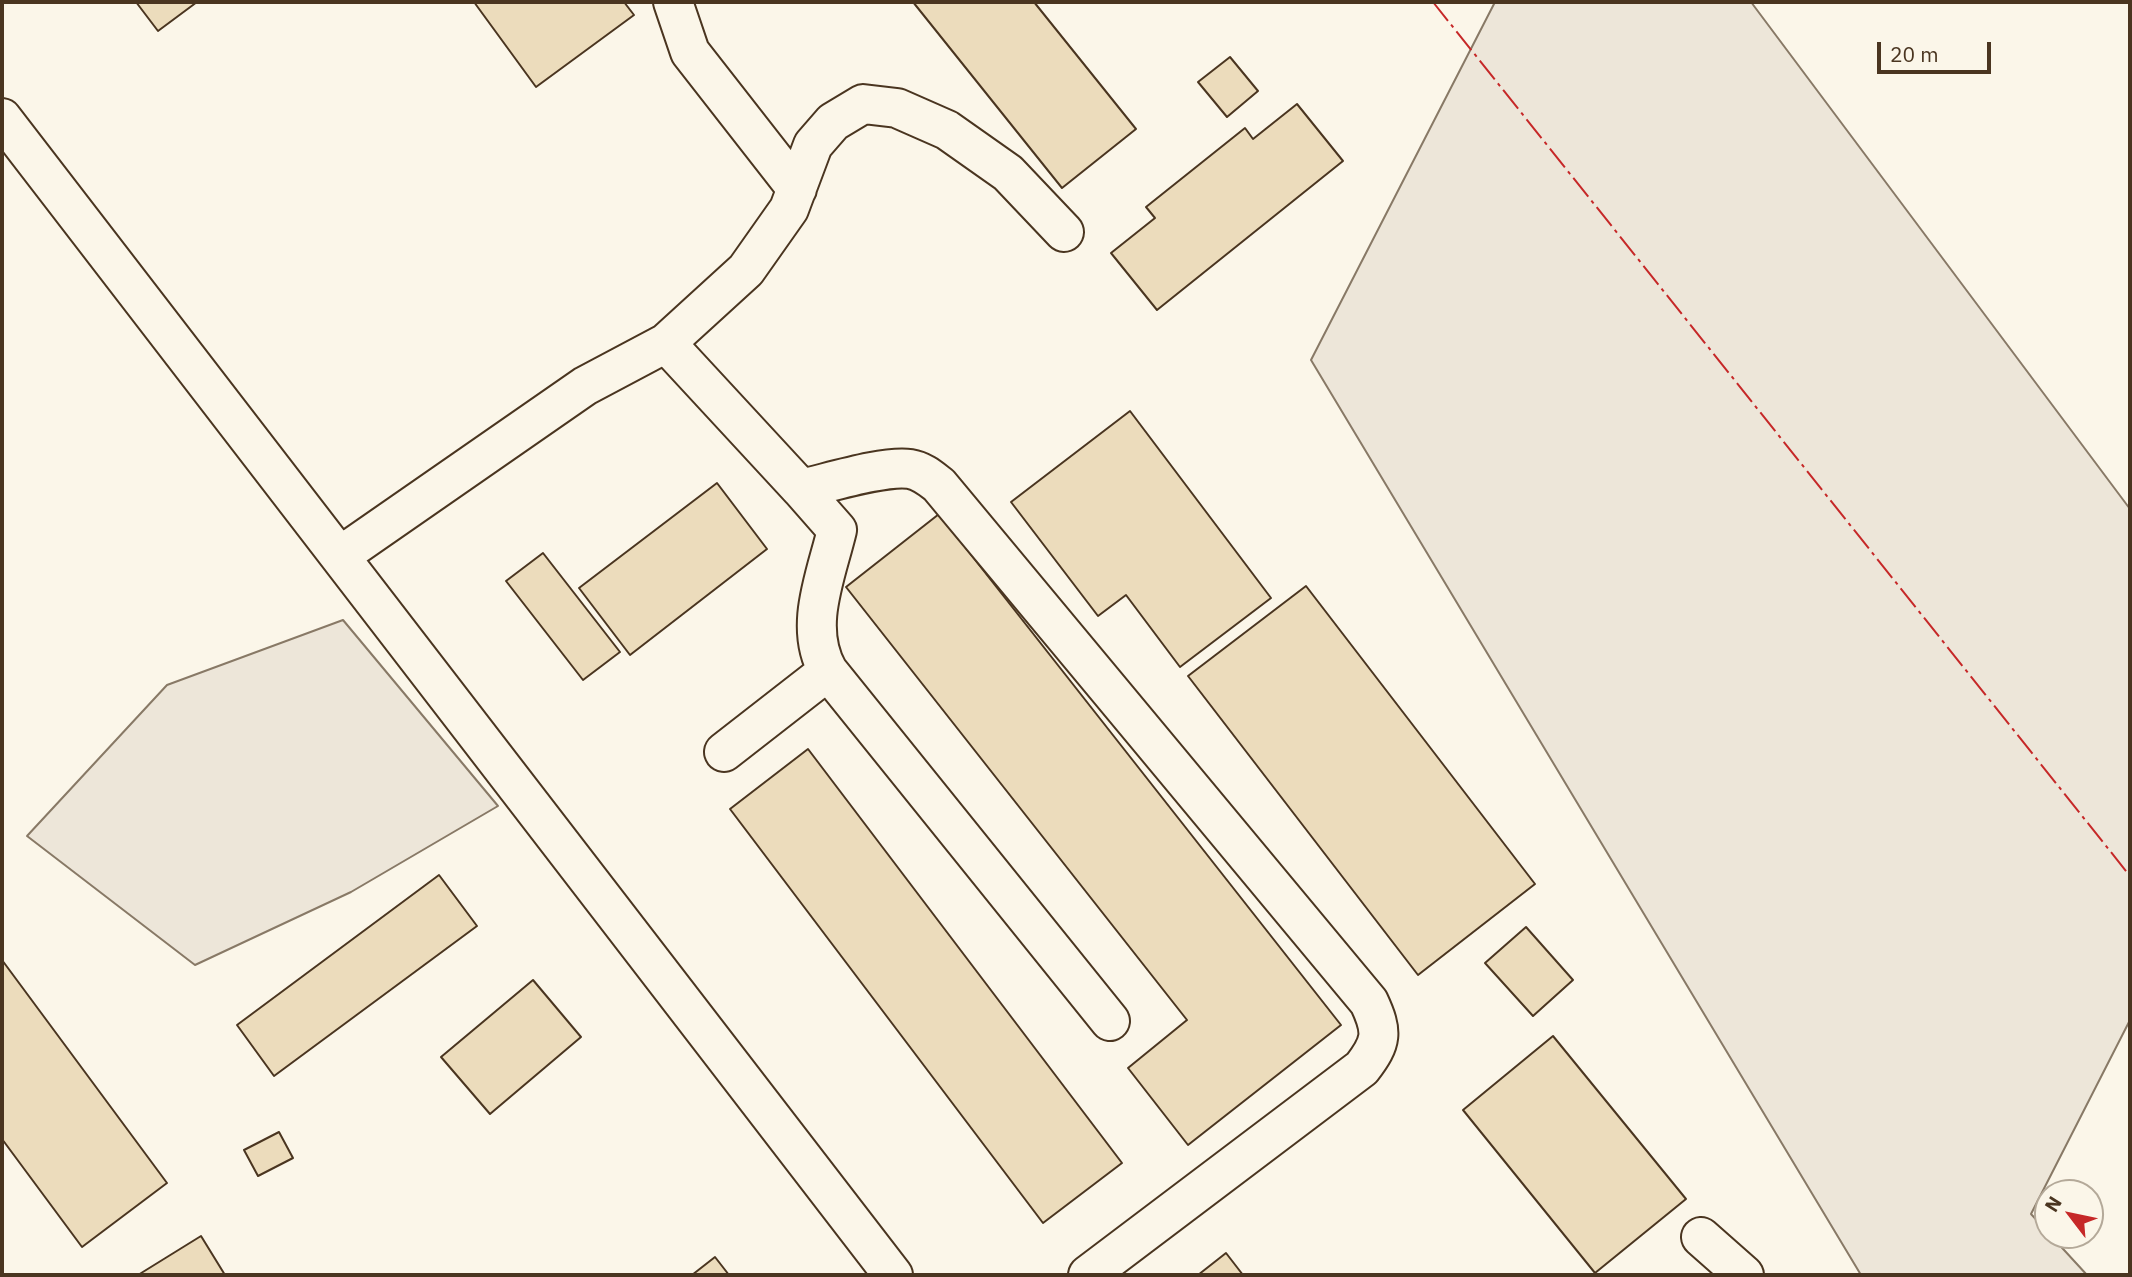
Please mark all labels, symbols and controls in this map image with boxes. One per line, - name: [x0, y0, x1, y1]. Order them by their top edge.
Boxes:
- scale bar: [1880, 28, 1994, 72]
- text: 20 m: [1890, 40, 1939, 68]
- north arrow: [2034, 1179, 2104, 1249]
- text: N: [2039, 1192, 2067, 1216]

